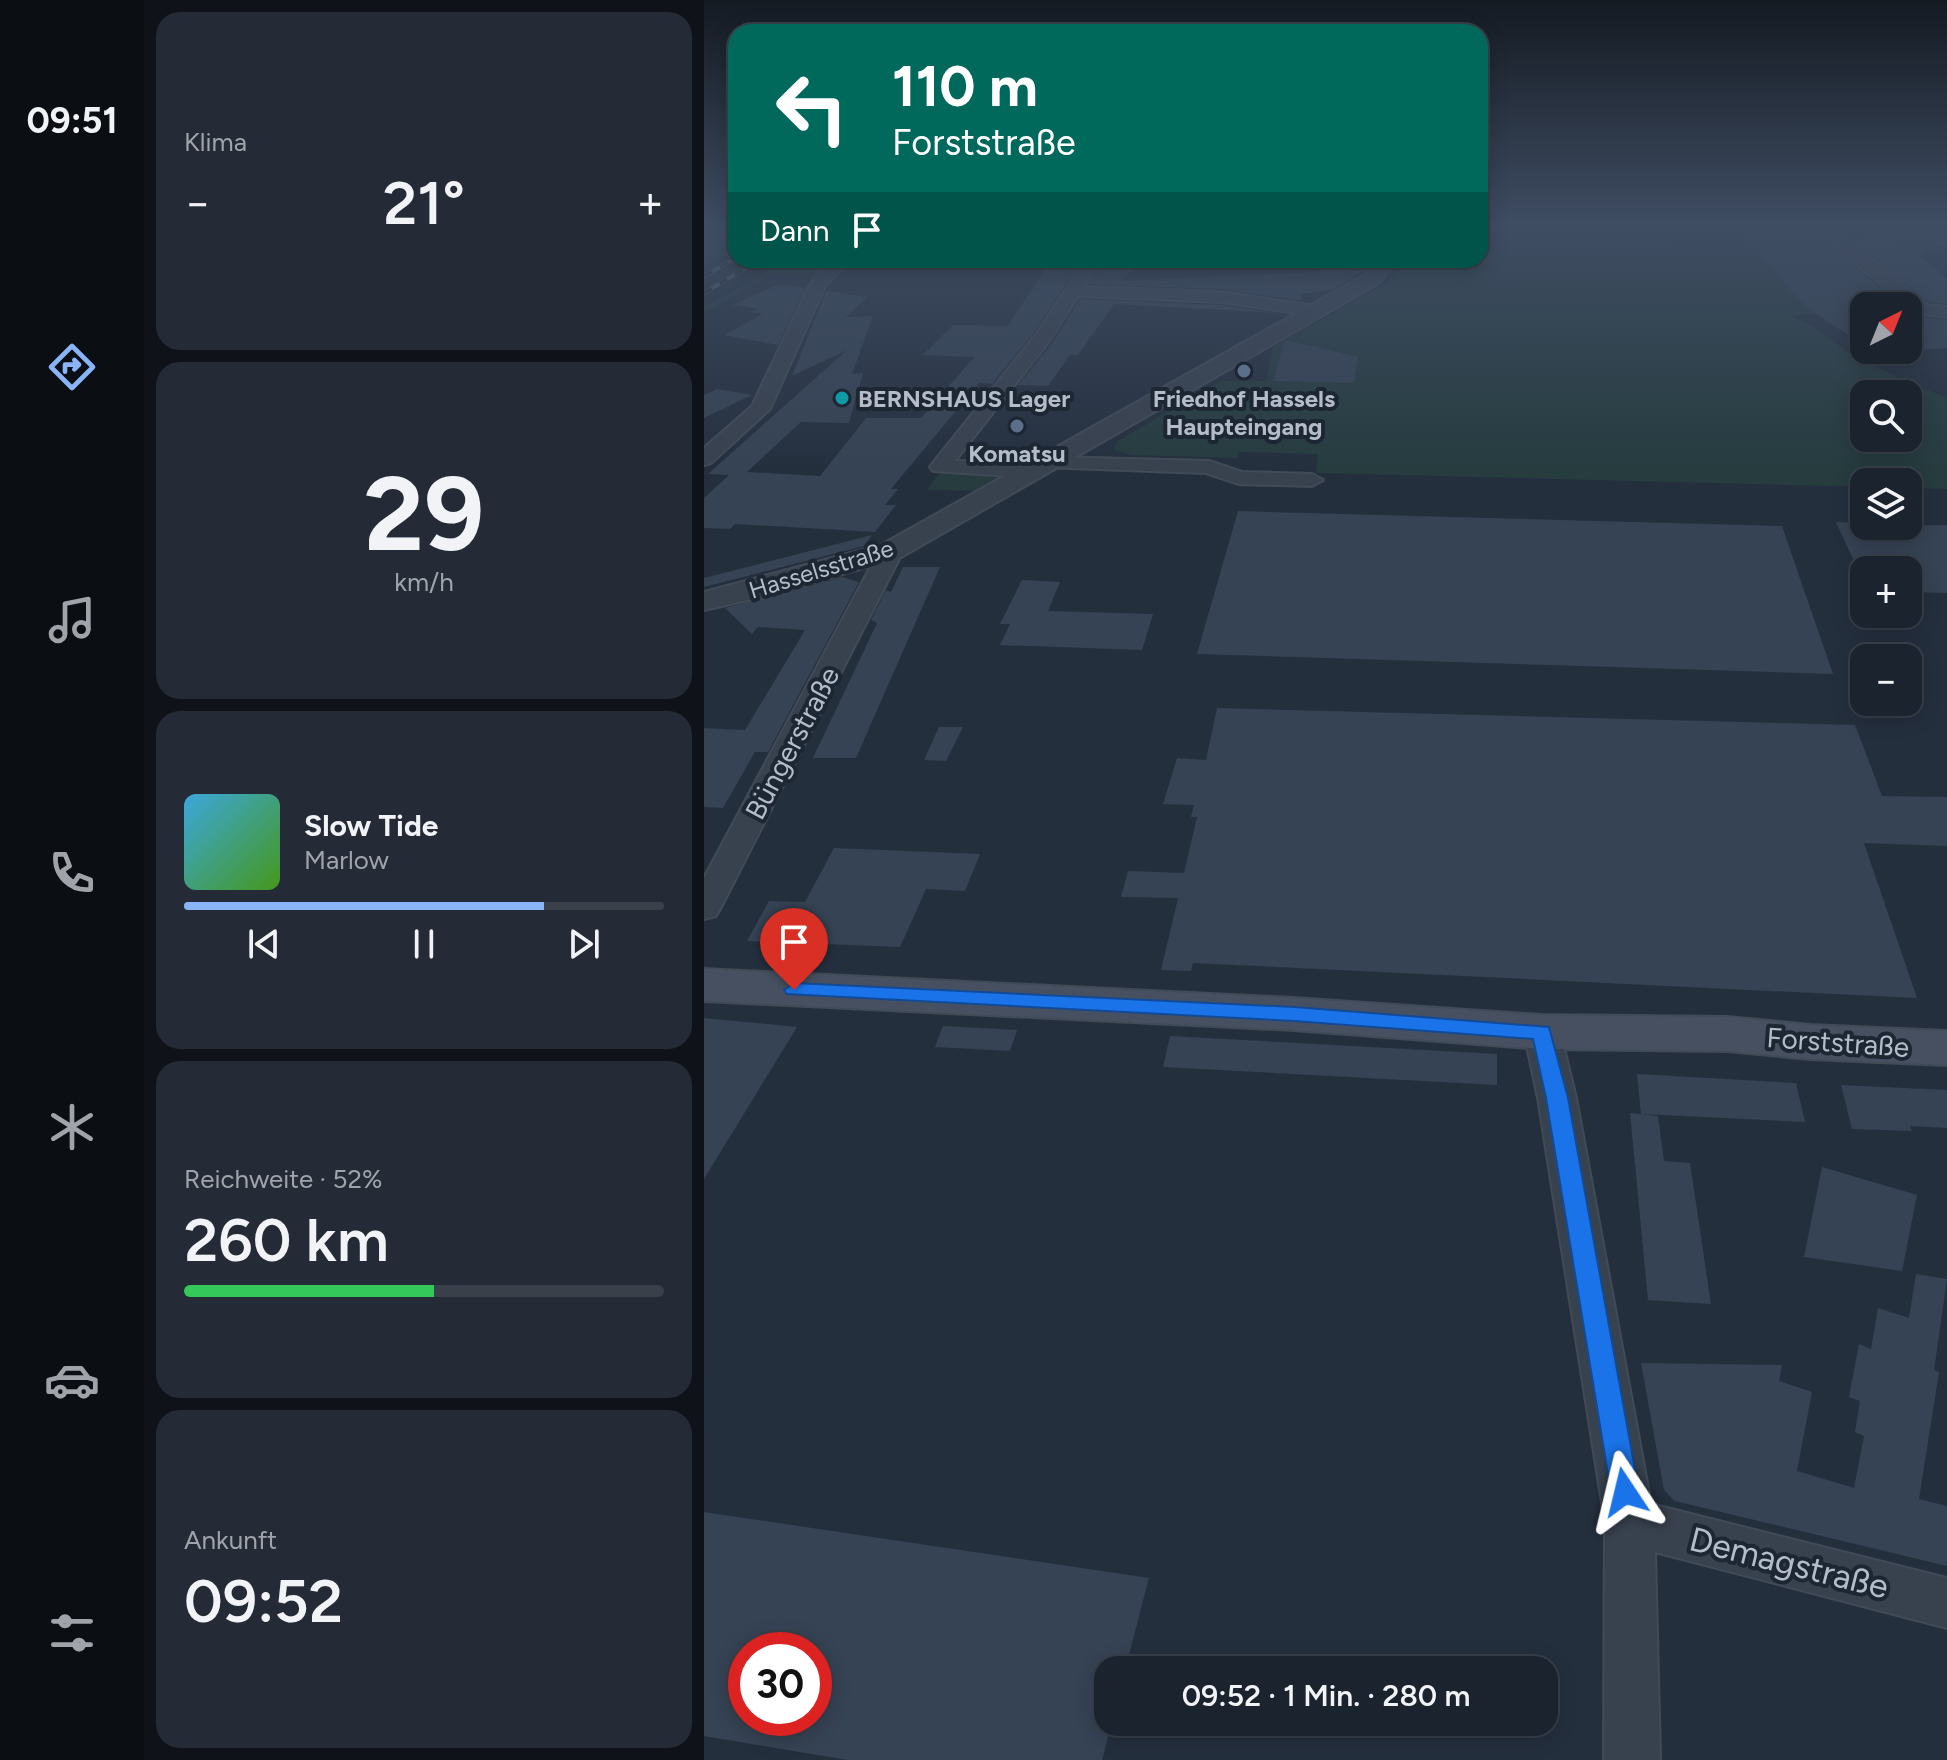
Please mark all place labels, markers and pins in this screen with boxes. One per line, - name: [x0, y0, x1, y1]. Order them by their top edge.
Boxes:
- marker: Friedhof Hassels Haupteingang: [1235, 362, 1253, 380]
- place label: BERNSHAUS Lager: [858, 384, 1070, 413]
- place label: Friedhof Hassels Haupteingang: [1153, 384, 1335, 441]
- marker: BERNSHAUS Lager: [833, 389, 851, 407]
- marker: Komatsu: [1008, 417, 1026, 435]
- place label: Komatsu: [968, 439, 1066, 468]
- pin: [760, 908, 828, 990]

